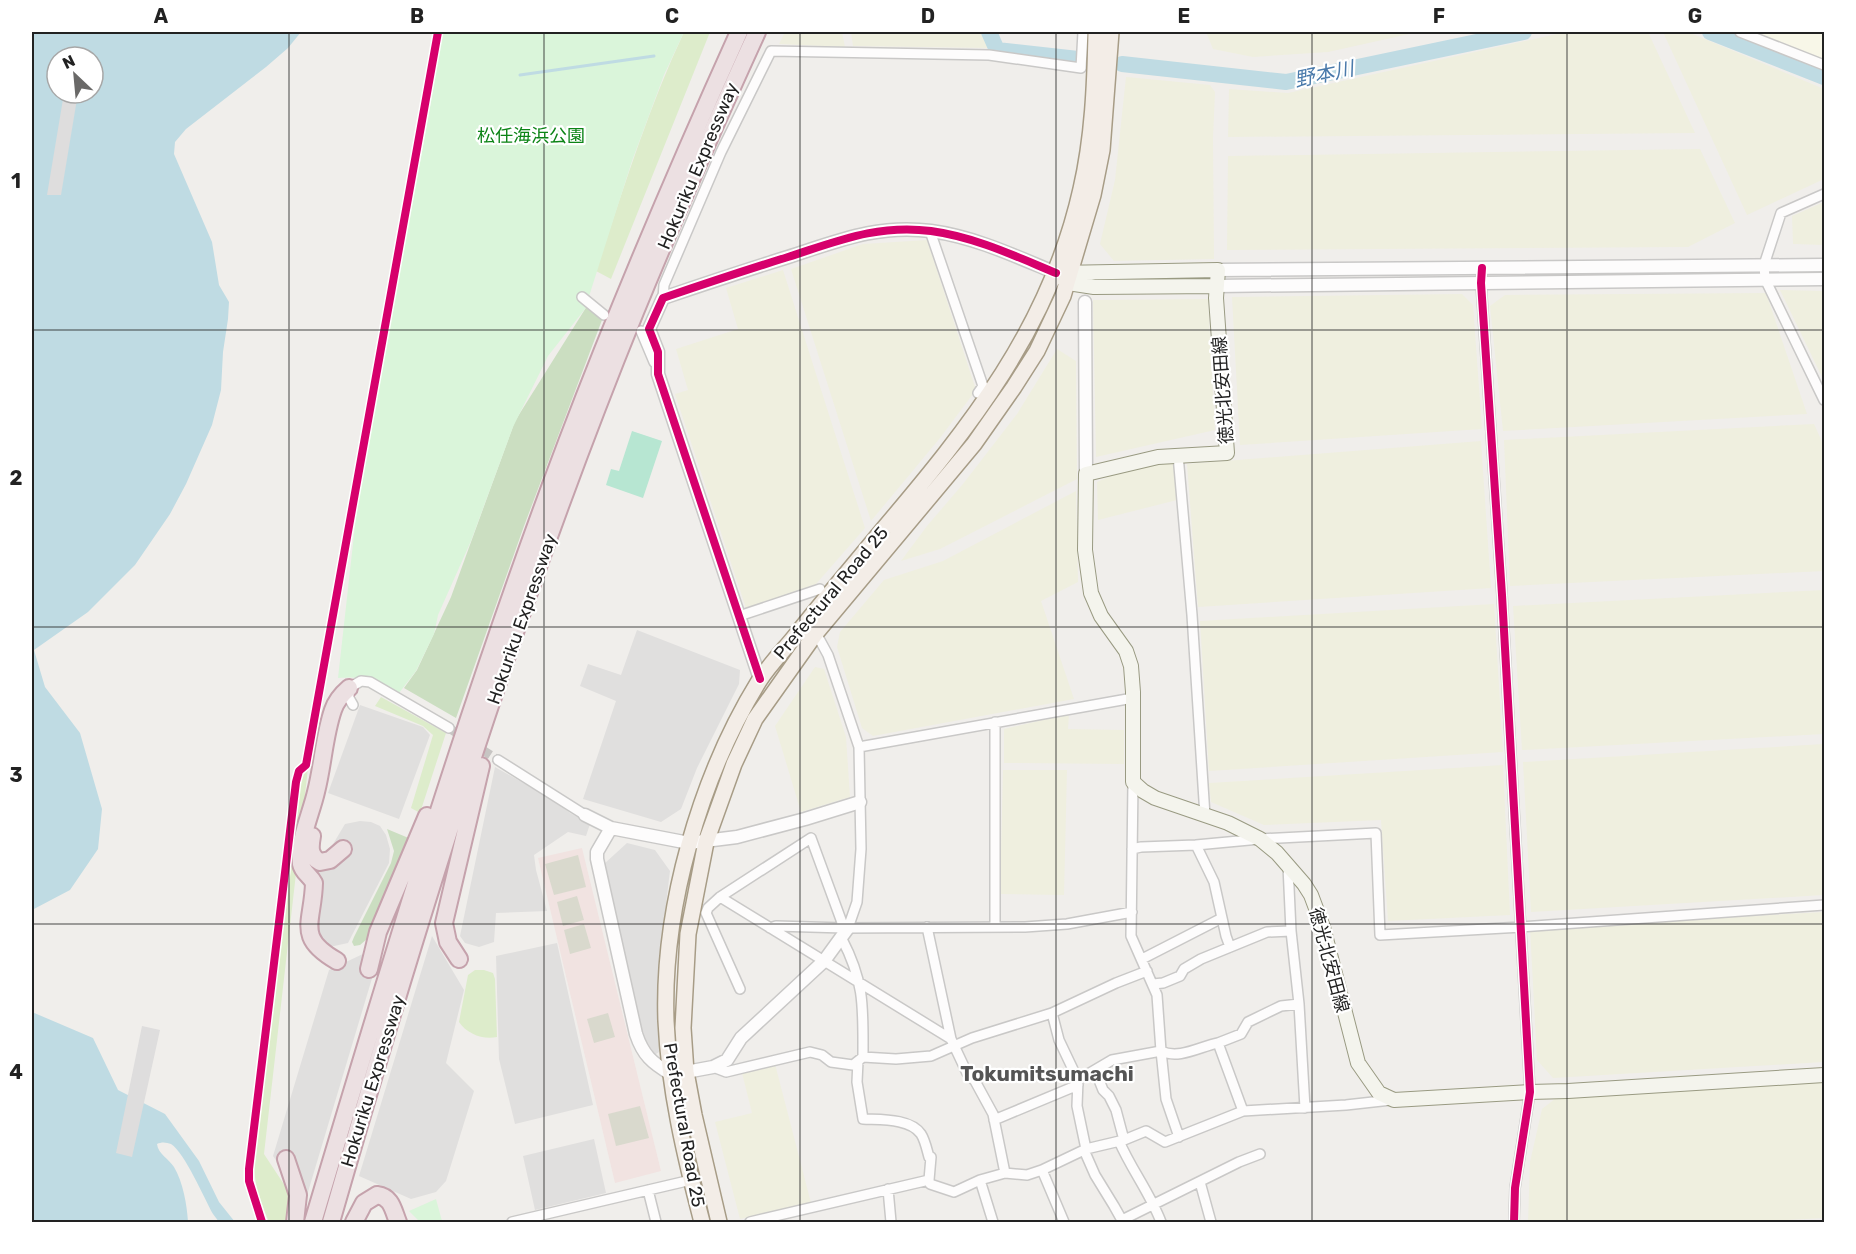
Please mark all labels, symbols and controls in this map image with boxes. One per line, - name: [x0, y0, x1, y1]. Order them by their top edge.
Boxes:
- text: A: [154, 4, 169, 28]
- text: B: [410, 4, 424, 28]
- text: C: [665, 4, 679, 28]
- text: D: [921, 4, 935, 28]
- text: E: [1178, 4, 1190, 28]
- text: F: [1433, 4, 1445, 28]
- text: G: [1688, 4, 1702, 28]
- north arrow: [45, 45, 105, 105]
- text: N: [59, 51, 78, 73]
- water label: 野本川: [1292, 56, 1358, 92]
- street label: Hokuriku Expressway: [653, 79, 743, 253]
- park label: 松任海浜公園: [477, 125, 585, 147]
- text: 1: [11, 169, 21, 193]
- street label: 徳光北安田線: [1208, 335, 1238, 445]
- text: 2: [10, 466, 23, 490]
- street label: Prefectural Road 25: [769, 522, 893, 664]
- street label: Hokuriku Expressway: [482, 531, 562, 707]
- text: 3: [9, 763, 23, 787]
- street label: 徳光北安田線: [1304, 905, 1354, 1015]
- street label: Hokuriku Expressway: [336, 992, 410, 1170]
- street label: Prefectural Road 25: [659, 1041, 709, 1209]
- text: 4: [9, 1060, 23, 1084]
- district label: Tokumitsumachi: [960, 1061, 1134, 1086]

